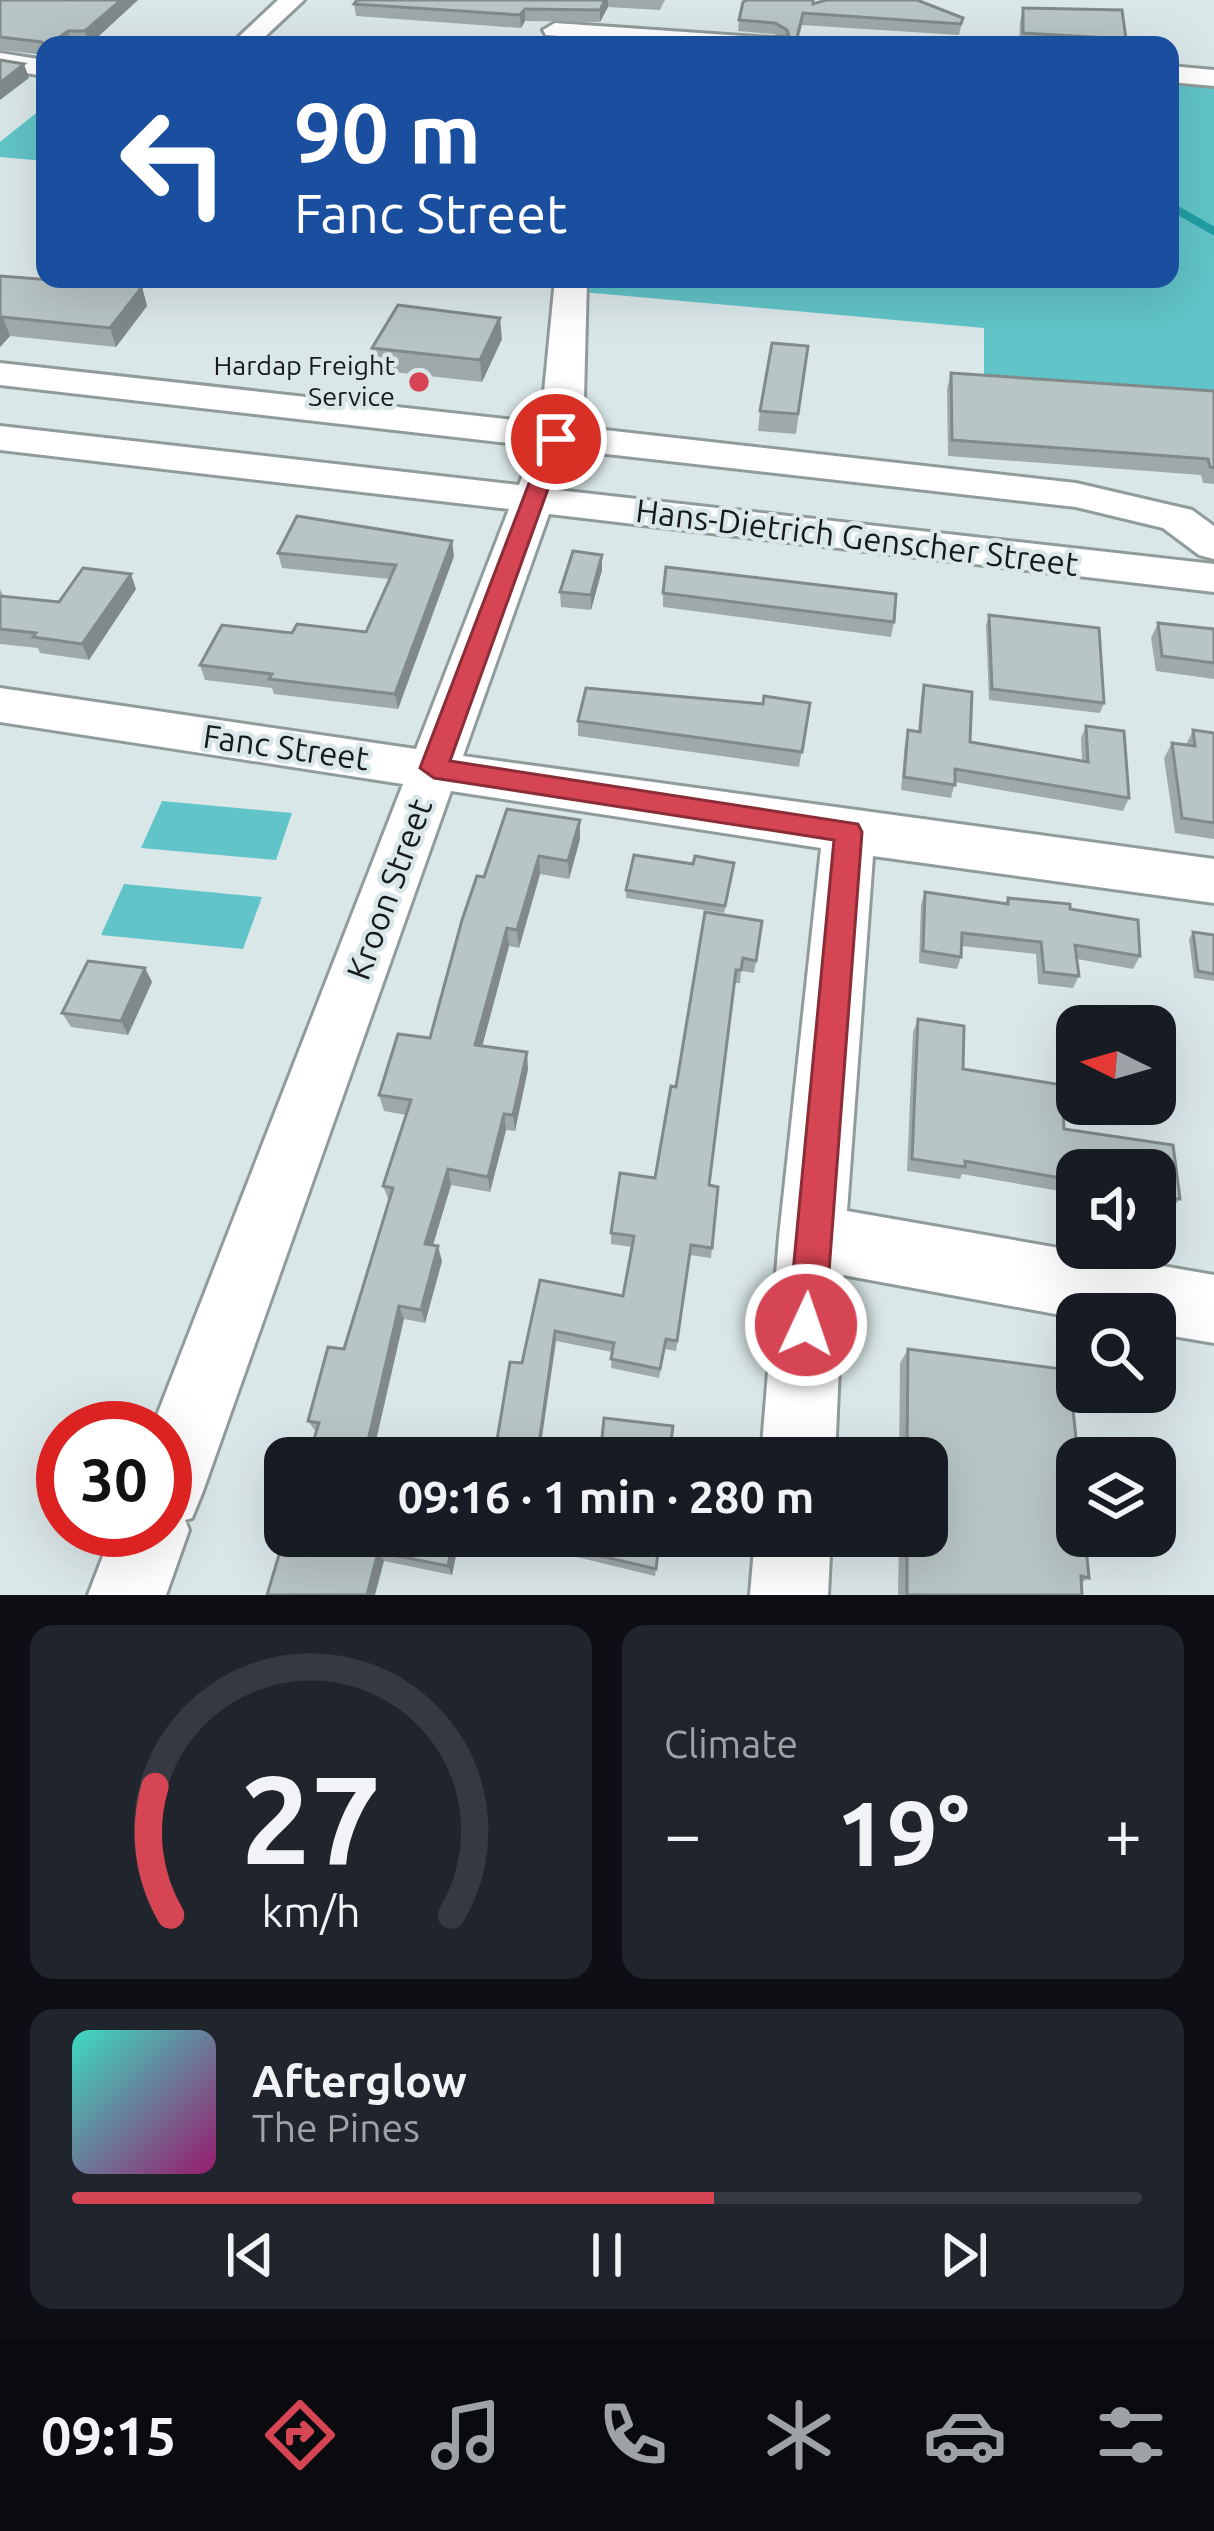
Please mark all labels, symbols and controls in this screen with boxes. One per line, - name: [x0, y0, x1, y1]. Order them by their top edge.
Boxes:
- icon: left: [96, 84, 252, 240]
- text: 90 m: [294, 85, 481, 179]
- text: Fanc Street: [294, 183, 567, 243]
- place label: Hardap Freight Service: [213, 350, 395, 411]
- marker: Hardap Freight Service: [406, 369, 432, 395]
- pin: [505, 388, 607, 490]
- icon: arrive: [523, 406, 589, 472]
- street label: Hans-Dietrich Genscher Street: [634, 491, 1080, 582]
- street label: Fanc Street: [201, 717, 371, 776]
- street label: Kroon Street: [339, 793, 438, 984]
- north arrow: [1056, 1005, 1176, 1125]
- map controls: [1056, 1005, 1176, 1557]
- button: sound: [1056, 1149, 1176, 1269]
- position arrow: [743, 1262, 869, 1388]
- button: search: [1056, 1293, 1176, 1413]
- speed limit sign: 30: [36, 1401, 192, 1557]
- button: layers: [1056, 1437, 1176, 1557]
- text: 09:16 · 1 min · 280 m: [398, 1471, 814, 1522]
- text: Climate: [664, 1722, 798, 1765]
- text: 27: [241, 1748, 381, 1888]
- text: 19°: [836, 1782, 970, 1883]
- text: −: [664, 1796, 701, 1870]
- text: +: [1105, 1796, 1142, 1870]
- text: km/h: [261, 1887, 361, 1935]
- text: Afterglow: [252, 2055, 467, 2106]
- text: The Pines: [252, 2106, 420, 2149]
- icon: previous: [217, 2222, 283, 2288]
- icon: pause: [574, 2222, 640, 2288]
- icon: next: [931, 2222, 997, 2288]
- icon: directions: [258, 2393, 342, 2477]
- icon: music: [424, 2393, 508, 2477]
- icon: phone: [591, 2393, 675, 2477]
- icon: climate: [757, 2393, 841, 2477]
- icon: car: [923, 2393, 1007, 2477]
- icon: filters: [1089, 2393, 1173, 2477]
- text: 09:15: [41, 2405, 176, 2465]

